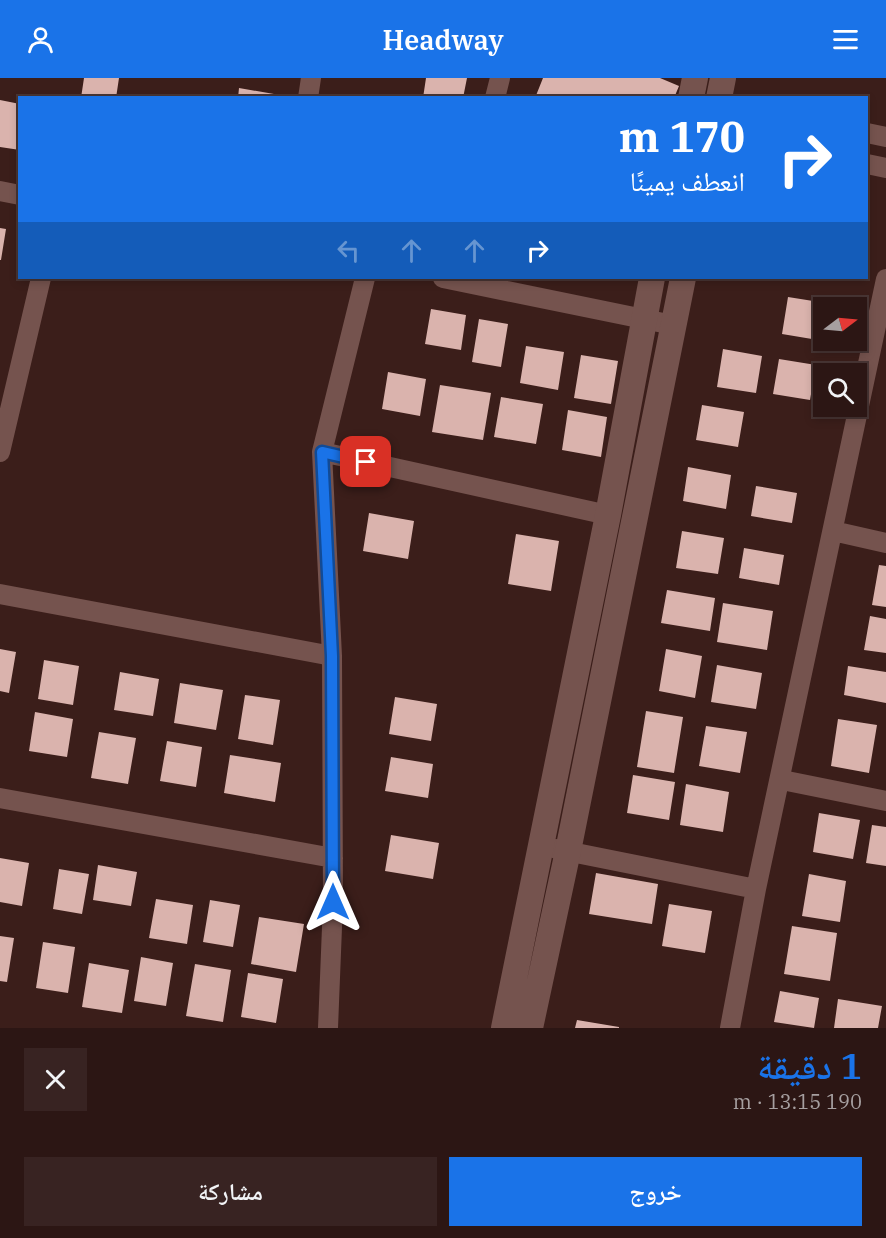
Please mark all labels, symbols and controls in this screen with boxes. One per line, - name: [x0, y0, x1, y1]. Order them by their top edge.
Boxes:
- text: Headway: [382, 22, 504, 57]
- icon: person: [24, 23, 57, 56]
- icon: menu: [829, 23, 862, 56]
- text: 170 m: [619, 109, 745, 164]
- icon: right: [766, 120, 844, 198]
- text: انعطف يمينًا: [630, 163, 745, 198]
- icon: left: [332, 234, 365, 267]
- icon: ahead: [395, 234, 428, 267]
- icon: ahead: [458, 234, 491, 267]
- icon: right: [521, 234, 554, 267]
- north arrow: [813, 297, 867, 351]
- map controls: [813, 297, 867, 417]
- button: search: [813, 363, 867, 417]
- pin: [340, 436, 391, 487]
- icon: arrive: [349, 445, 382, 478]
- position arrow: [301, 870, 365, 934]
- text: 1 دقيقة: [757, 1042, 862, 1089]
- button: close: [24, 1048, 87, 1111]
- text: 190 m · 13:15: [733, 1088, 862, 1115]
- button: مشاركة: [24, 1157, 437, 1226]
- button: خروج: [449, 1157, 862, 1226]

